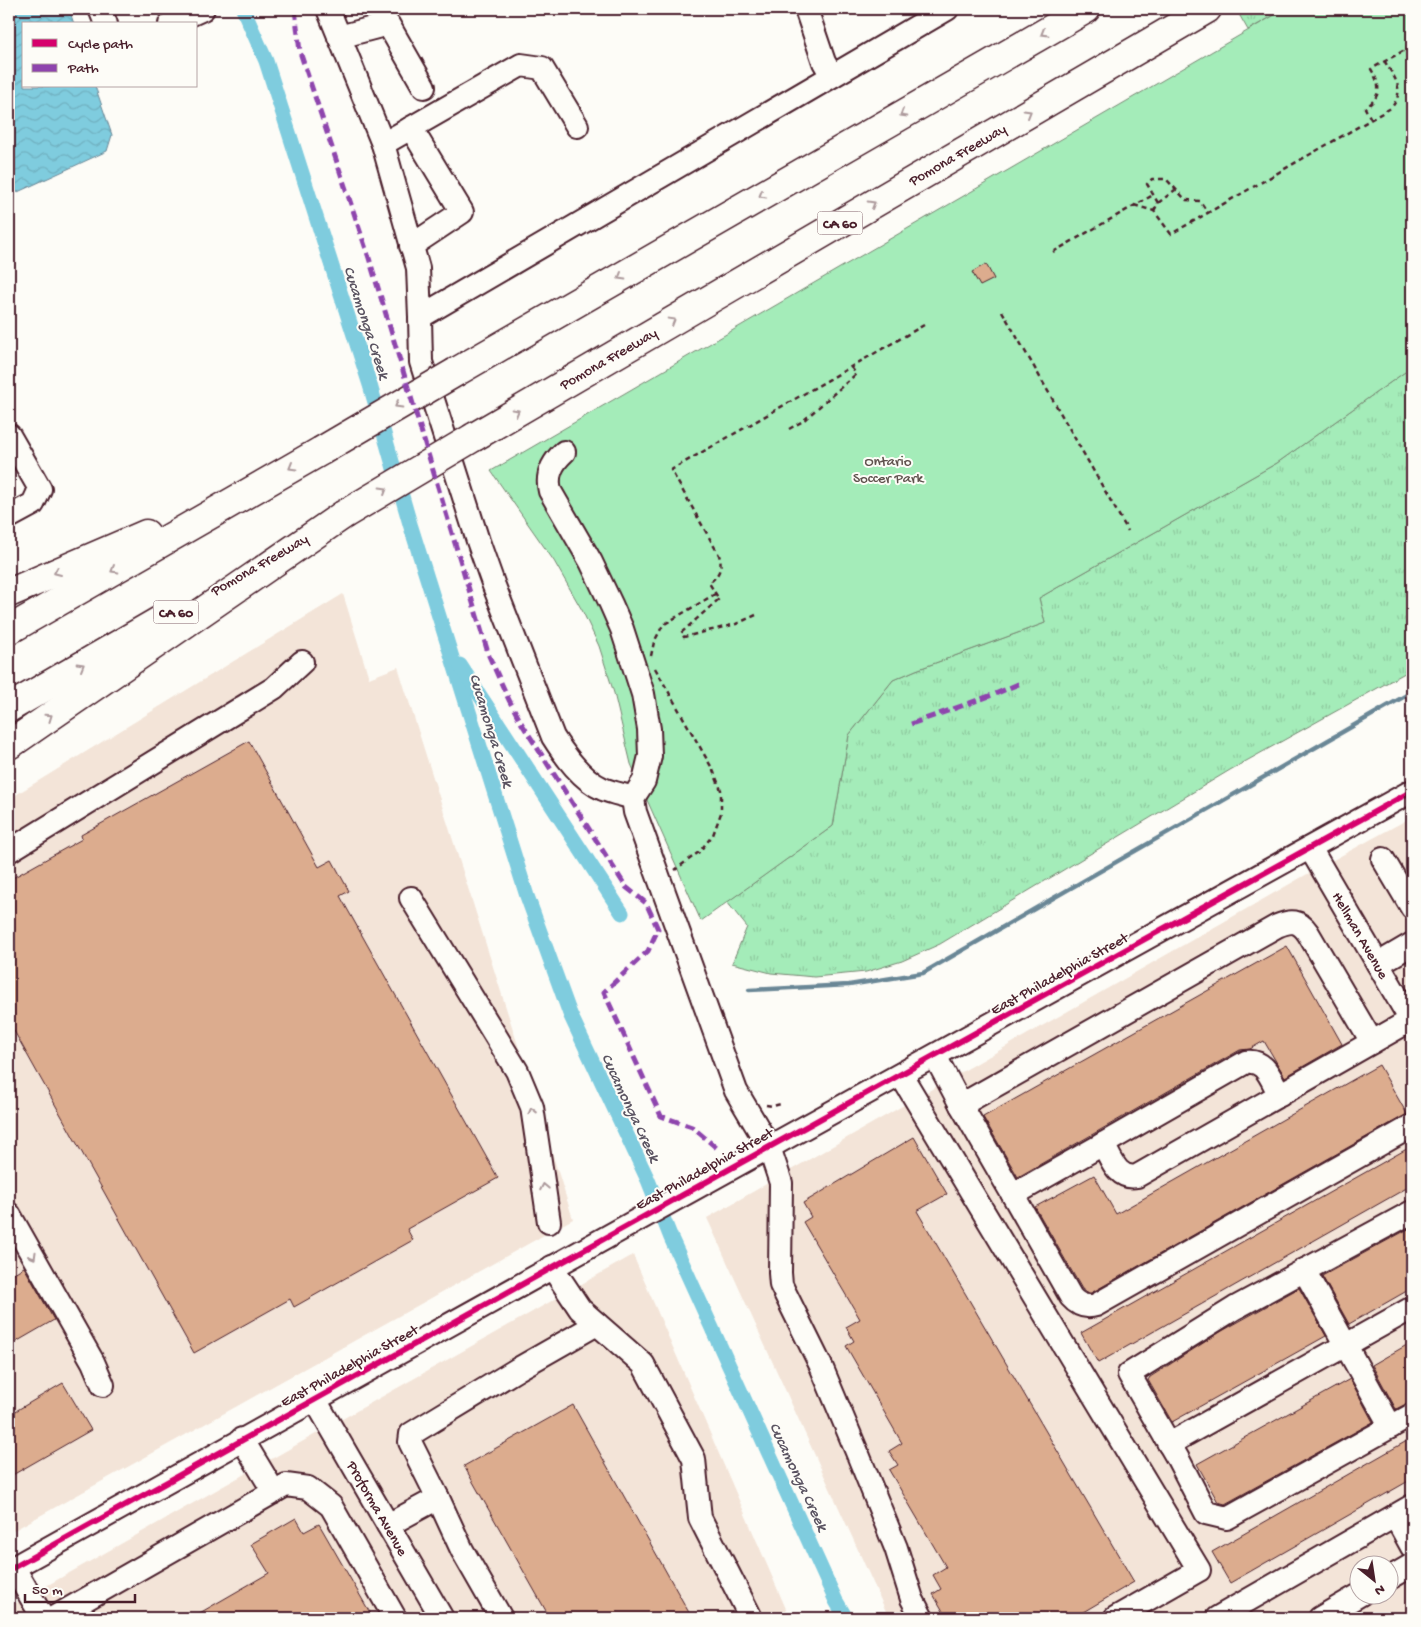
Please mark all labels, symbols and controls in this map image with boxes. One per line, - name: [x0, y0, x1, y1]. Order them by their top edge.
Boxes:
- legend: [22, 22, 198, 88]
- one-way arrow: [1040, 27, 1049, 37]
- text: Cycle path: [68, 36, 133, 54]
- text: Path: [67, 60, 99, 78]
- one-way arrow: [899, 108, 908, 118]
- one-way arrow: [1022, 110, 1031, 120]
- street label: Pomona Freeway: [905, 120, 1010, 191]
- one-way arrow: [758, 189, 767, 199]
- one-way arrow: [867, 200, 876, 210]
- road number: CA 60: [818, 212, 862, 234]
- water label: Cucamonga Creek: [337, 264, 392, 384]
- one-way arrow: [618, 270, 627, 280]
- one-way arrow: [666, 318, 675, 328]
- street label: Pomona Freeway: [556, 324, 661, 395]
- one-way arrow: [395, 399, 404, 409]
- one-way arrow: [511, 408, 520, 418]
- park label: Ontario Soccer Park: [853, 453, 924, 488]
- one-way arrow: [288, 461, 297, 471]
- one-way arrow: [379, 486, 388, 496]
- street label: Pomona Freeway: [207, 530, 312, 601]
- one-way arrow: [111, 563, 120, 573]
- one-way arrow: [53, 566, 62, 577]
- road number: CA 60: [154, 600, 198, 624]
- one-way arrow: [76, 663, 85, 673]
- water label: Cucamonga Creek: [463, 672, 516, 792]
- one-way arrow: [43, 714, 53, 723]
- street label: Hellman Avenue: [1327, 889, 1392, 983]
- street label: East Philadelphia Street: [988, 929, 1134, 1020]
- water label: Cucamonga Creek: [595, 1051, 663, 1167]
- one-way arrow: [527, 1106, 538, 1115]
- street label: East Philadelphia Street: [633, 1124, 779, 1215]
- one-way arrow: [539, 1183, 549, 1192]
- one-way arrow: [27, 1251, 37, 1260]
- street label: East Philadelphia Street: [278, 1321, 424, 1412]
- water label: Cucamonga Creek: [763, 1420, 831, 1536]
- street label: Proforma Avenue: [341, 1457, 411, 1560]
- north arrow: [1348, 1554, 1398, 1604]
- scale bar: [25, 1572, 135, 1604]
- text: N: [1371, 1579, 1387, 1599]
- text: 50 m: [32, 1582, 63, 1600]

